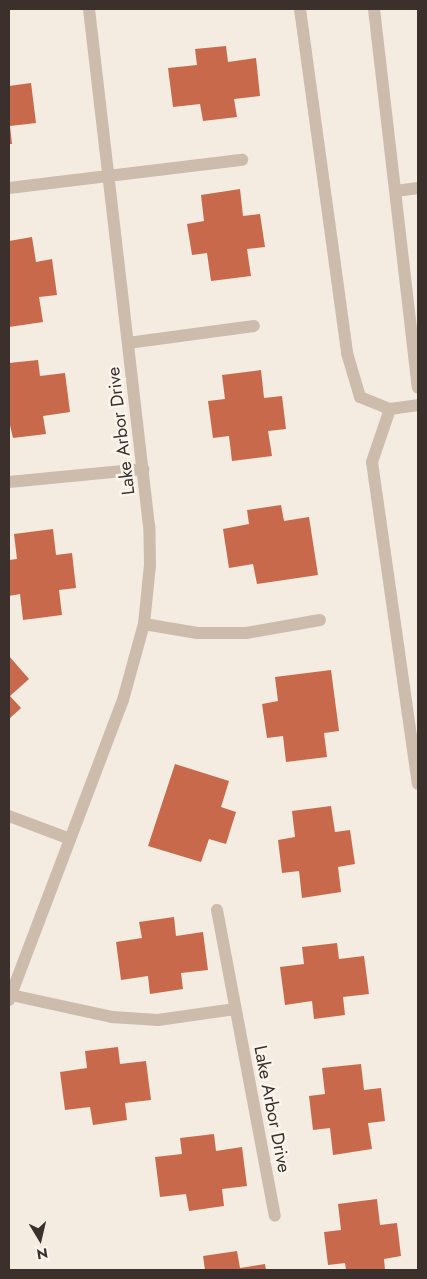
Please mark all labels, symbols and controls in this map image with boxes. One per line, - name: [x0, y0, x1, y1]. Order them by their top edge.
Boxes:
- street label: Lake Arbor Drive: [102, 366, 140, 496]
- street label: Lake Arbor Drive: [249, 1044, 295, 1174]
- north arrow: [15, 1214, 65, 1264]
- text: N: [35, 1243, 49, 1265]

